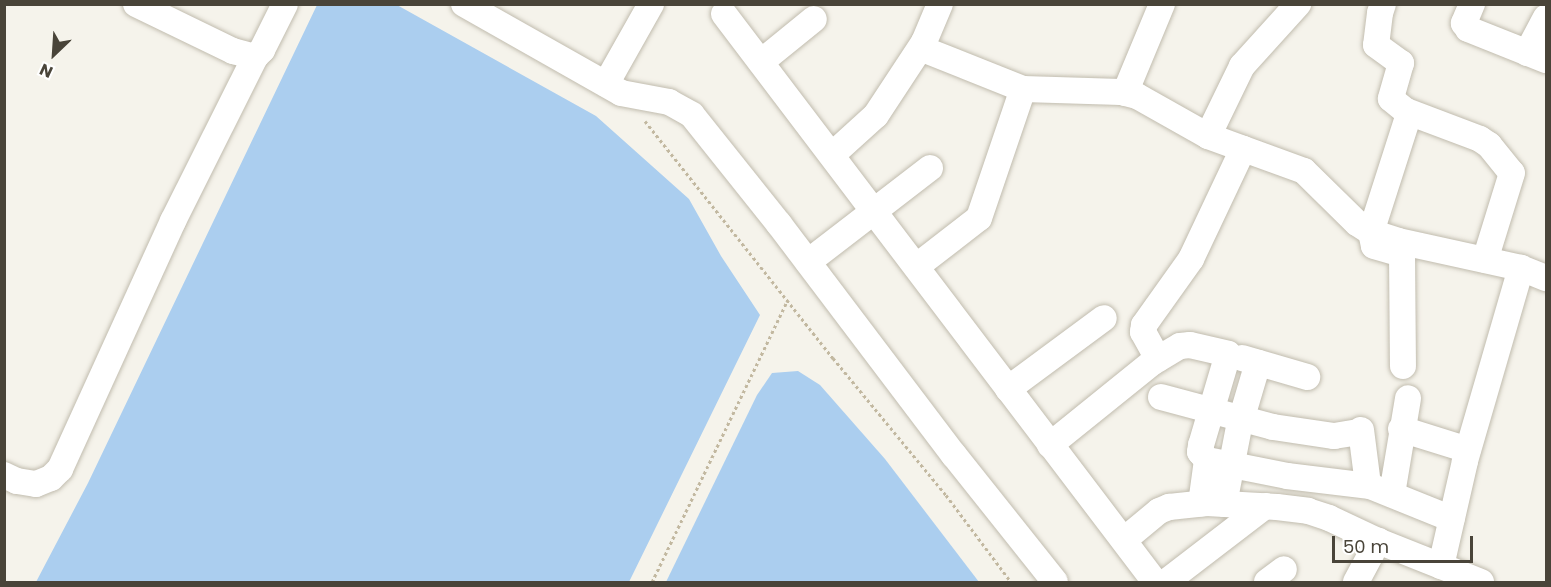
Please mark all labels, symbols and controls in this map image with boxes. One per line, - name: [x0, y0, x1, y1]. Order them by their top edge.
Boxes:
- north arrow: [24, 24, 84, 84]
- text: N: [36, 58, 57, 84]
- scale bar: [1335, 524, 1476, 562]
- text: 50 m: [1343, 534, 1389, 559]

